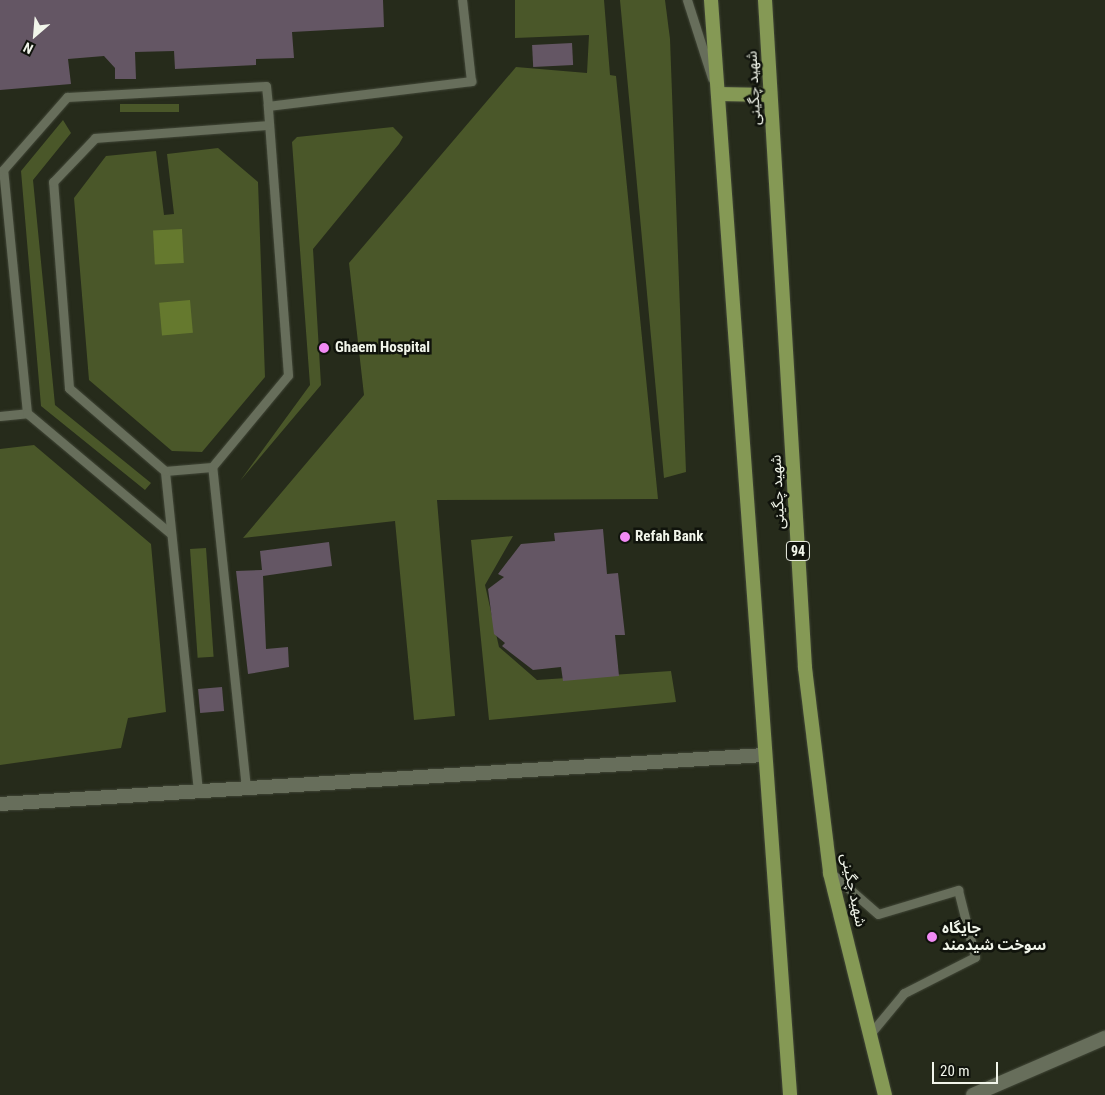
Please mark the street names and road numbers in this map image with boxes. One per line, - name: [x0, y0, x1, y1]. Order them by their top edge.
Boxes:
- street label: شهید چگینی: [743, 50, 765, 126]
- street label: شهید چگینی: [767, 454, 789, 530]
- road number: 94: [786, 540, 810, 562]
- street label: شهید چگینی: [836, 852, 870, 928]

